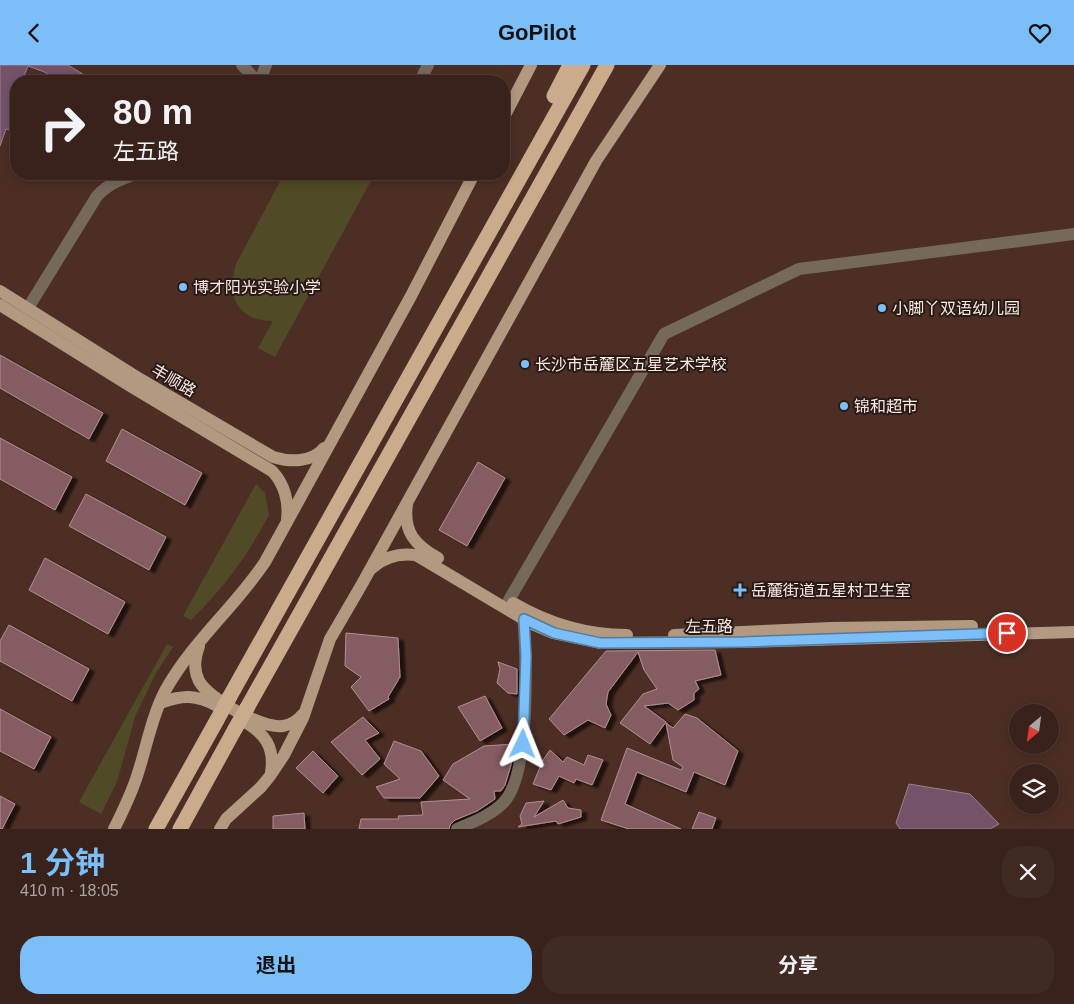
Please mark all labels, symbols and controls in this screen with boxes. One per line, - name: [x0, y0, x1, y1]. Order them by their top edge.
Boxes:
- icon: back: [20, 19, 48, 47]
- icon: heart: [1026, 19, 1054, 47]
- text: GoPilot: [498, 20, 576, 45]
- text: 80 m: [113, 92, 193, 131]
- icon: right: [30, 95, 95, 160]
- text: 左五路: [113, 139, 179, 164]
- place label: 博才阳光实验小学: [193, 279, 321, 296]
- marker: 博才阳光实验小学: [177, 281, 189, 293]
- place label: 小脚丫双语幼儿园: [892, 300, 1020, 317]
- marker: 小脚丫双语幼儿园: [876, 302, 888, 314]
- place label: 长沙市岳麓区五星艺术学校: [535, 356, 727, 373]
- marker: 长沙市岳麓区五星艺术学校: [519, 358, 531, 370]
- street label: 丰顺路: [149, 361, 199, 400]
- place label: 锦和超市: [854, 398, 918, 415]
- marker: 锦和超市: [838, 400, 850, 412]
- place label: 岳麓街道五星村卫生室: [751, 582, 911, 599]
- marker: 岳麓街道五星村卫生室: [733, 583, 747, 597]
- pin: [986, 612, 1028, 654]
- street label: 左五路: [685, 618, 733, 635]
- icon: arrive: [993, 619, 1021, 647]
- north arrow: [1009, 704, 1059, 754]
- map controls: [1009, 704, 1059, 814]
- position arrow: [496, 717, 548, 769]
- button: layers: [1009, 764, 1059, 814]
- text: 1 分钟: [20, 846, 105, 879]
- button: close: [1002, 846, 1054, 898]
- text: 410 m · 18:05: [20, 882, 119, 899]
- button: 退出: [20, 936, 532, 994]
- button: 分享: [542, 936, 1054, 994]

